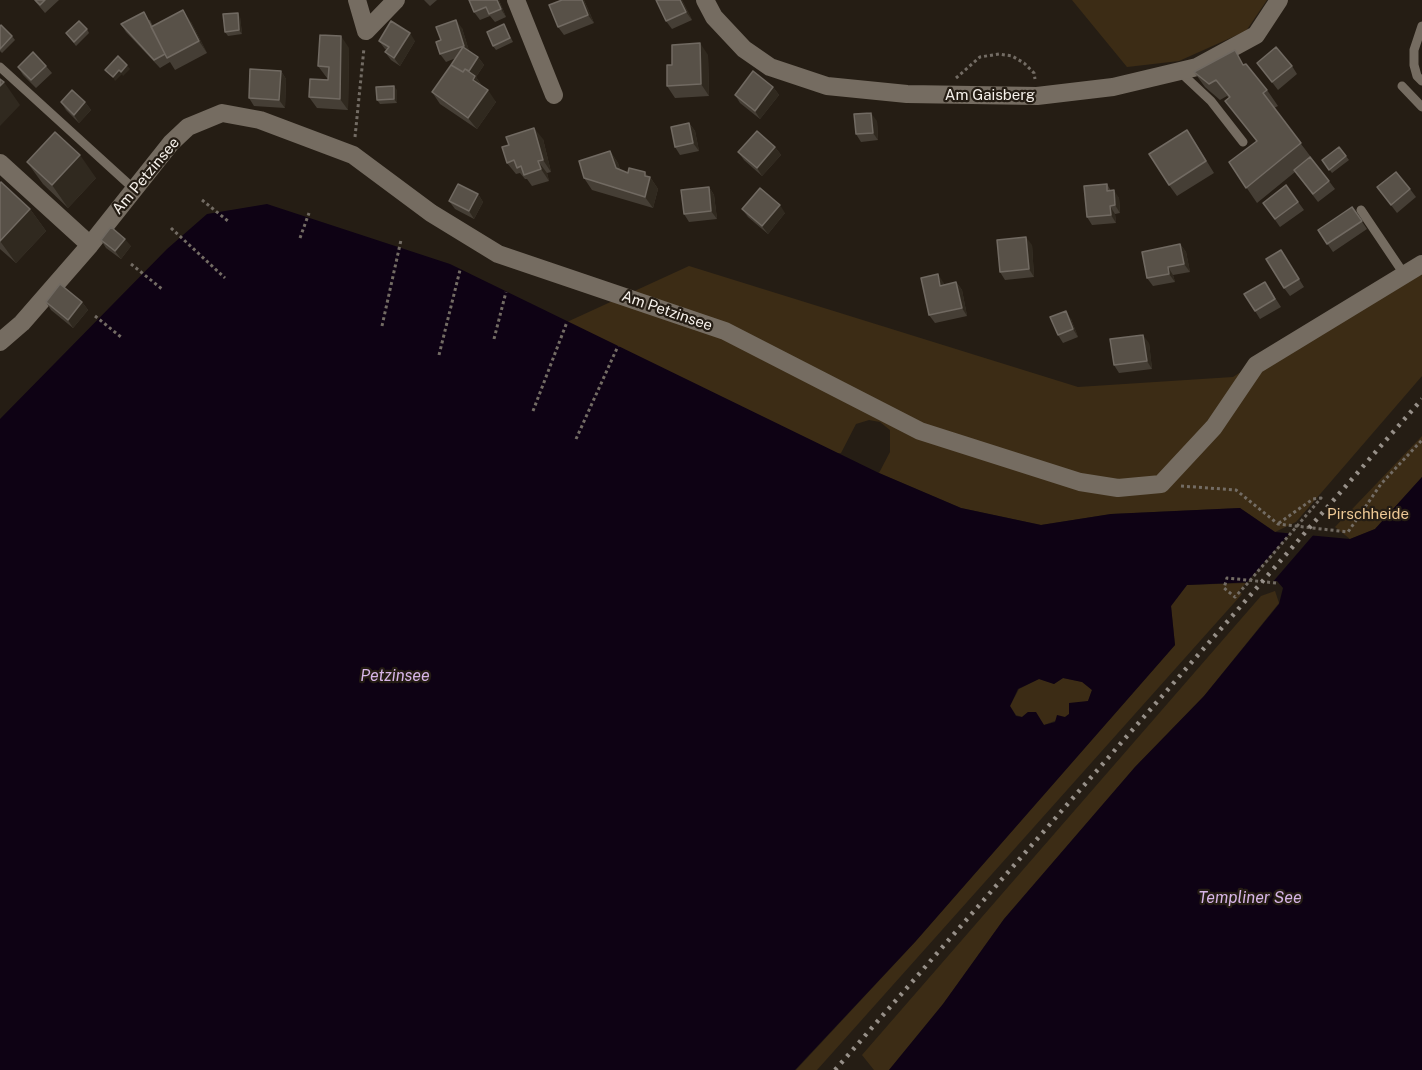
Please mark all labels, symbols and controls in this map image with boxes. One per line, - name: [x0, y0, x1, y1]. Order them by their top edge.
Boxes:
- street label: Am Gaisberg: [945, 86, 1035, 104]
- street label: Am Petzinsee: [109, 134, 183, 218]
- street label: Am Petzinsee: [619, 287, 715, 335]
- park label: Pirschheide: [1327, 505, 1409, 523]
- water label: Petzinsee: [360, 666, 430, 686]
- water label: Templiner See: [1198, 888, 1302, 908]

